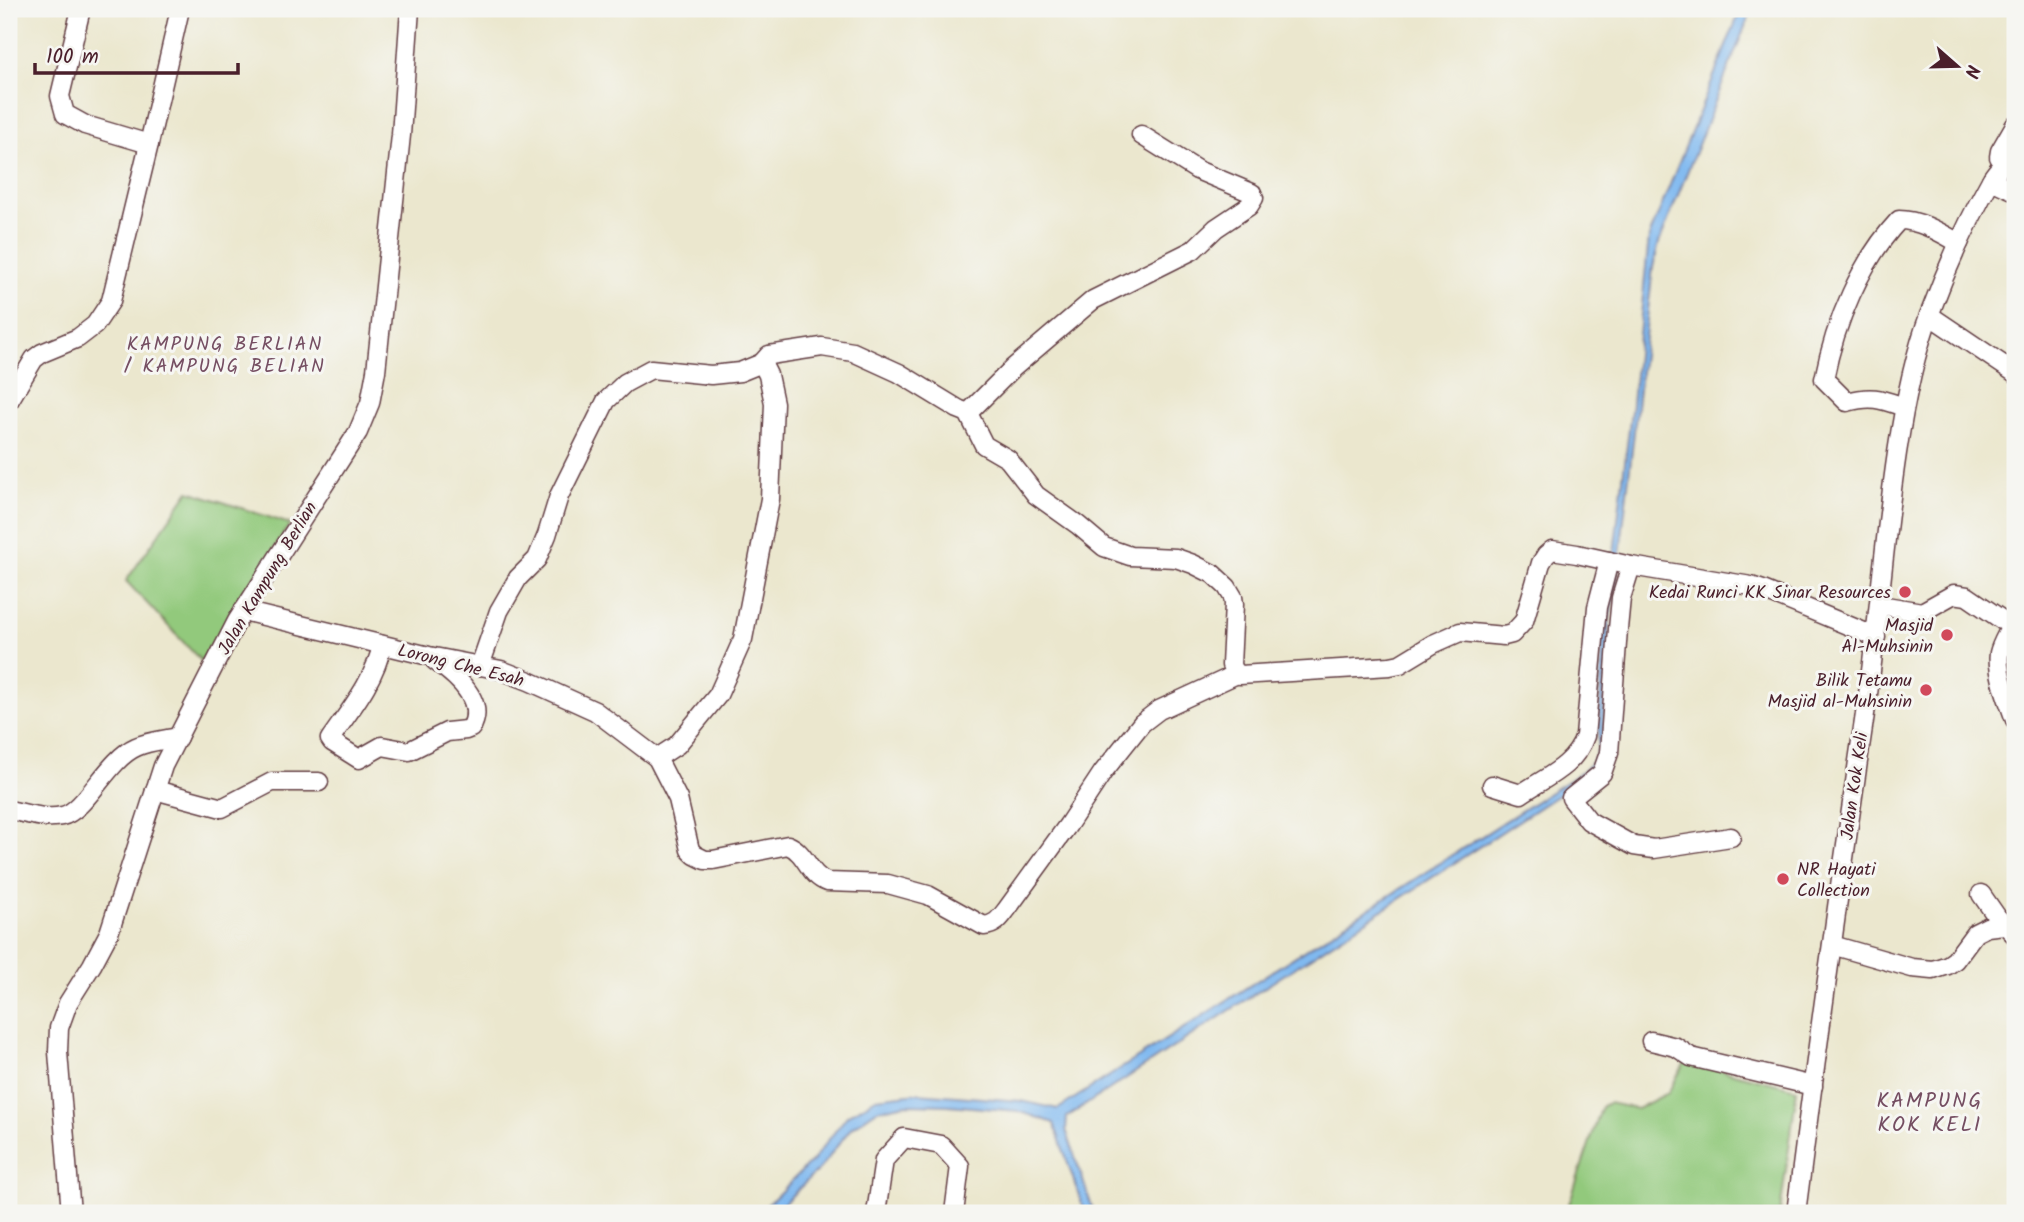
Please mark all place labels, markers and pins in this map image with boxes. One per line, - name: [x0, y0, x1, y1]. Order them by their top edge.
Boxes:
- place label: Kedai Runci KK Sinar Resources: [1649, 579, 1891, 608]
- marker: Kedai Runci KK Sinar Resources: [1897, 584, 1913, 600]
- place label: Masjid Al-Muhsinin: [1841, 612, 1934, 662]
- marker: Masjid Al-Muhsinin: [1939, 627, 1955, 643]
- place label: Bilik Tetamu Masjid al-Muhsinin: [1768, 667, 1912, 717]
- marker: Bilik Tetamu Masjid al-Muhsinin: [1918, 682, 1934, 698]
- place label: NR Hayati Collection: [1797, 856, 1876, 906]
- marker: NR Hayati Collection: [1775, 871, 1791, 887]

